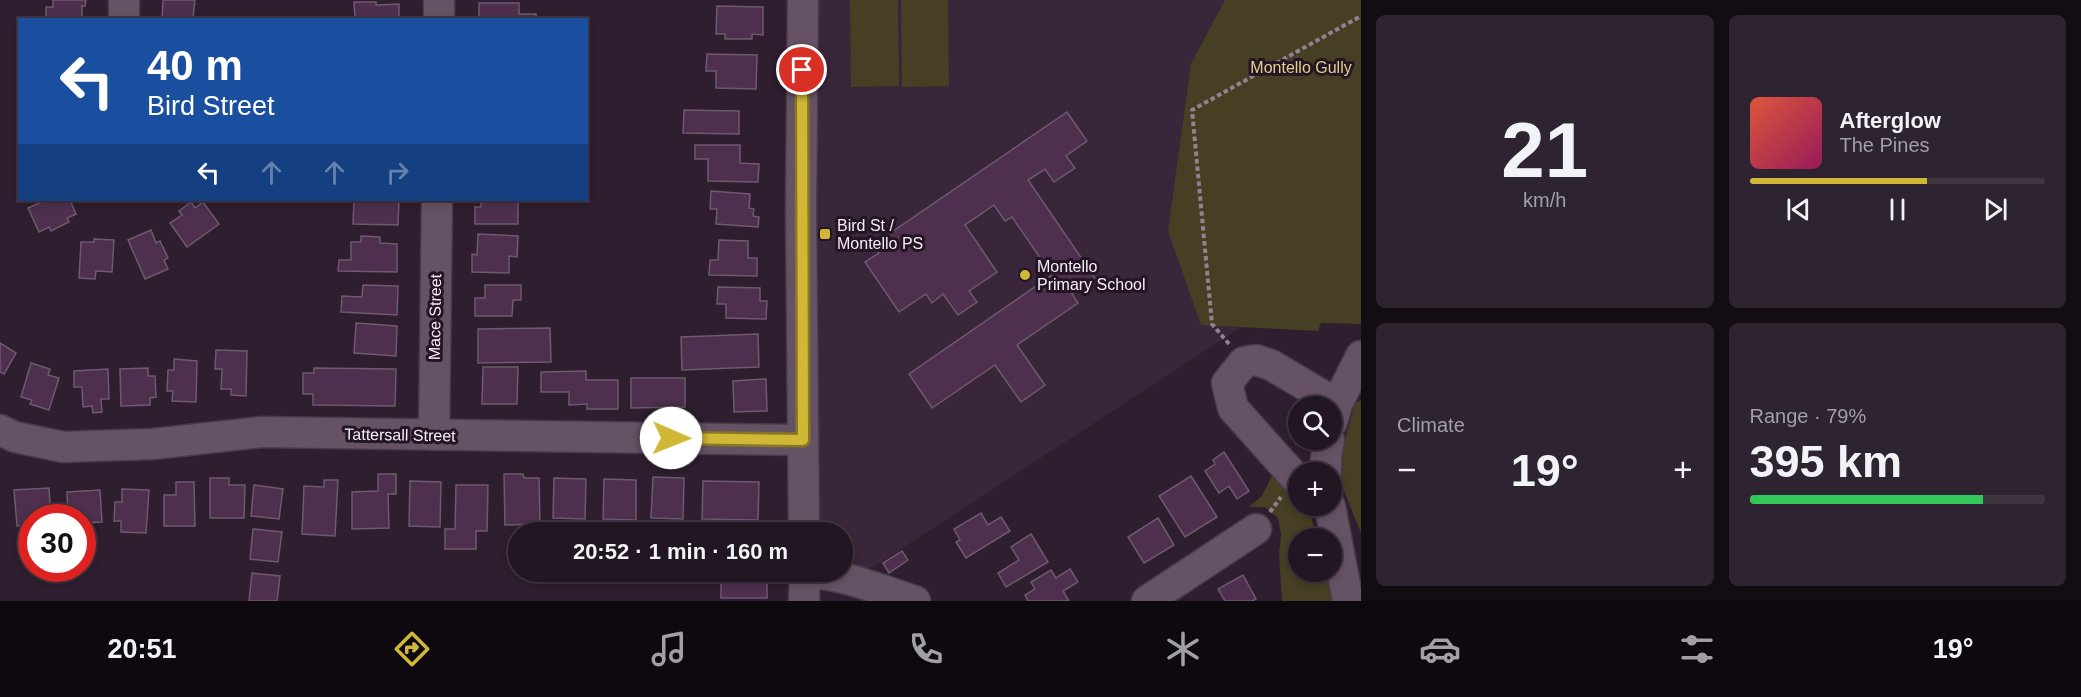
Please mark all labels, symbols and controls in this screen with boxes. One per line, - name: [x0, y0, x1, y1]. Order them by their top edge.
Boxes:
- icon: left: [48, 42, 126, 120]
- text: 40 m: [147, 42, 243, 89]
- pin: [776, 44, 827, 95]
- icon: arrive: [785, 53, 818, 86]
- park label: Montello Gully: [1250, 59, 1352, 76]
- text: Bird Street: [147, 91, 275, 121]
- text: 21: [1501, 106, 1588, 194]
- text: Afterglow: [1840, 108, 1941, 133]
- text: The Pines: [1840, 134, 1930, 156]
- icon: left: [192, 156, 225, 189]
- icon: ahead: [255, 156, 288, 189]
- icon: ahead: [318, 156, 351, 189]
- icon: right: [381, 156, 414, 189]
- text: km/h: [1523, 189, 1566, 211]
- icon: previous: [1782, 193, 1815, 226]
- icon: pause: [1881, 193, 1914, 226]
- icon: next: [1979, 193, 2012, 226]
- place label: Bird St / Montello PS: [837, 217, 923, 252]
- marker: Bird St / Montello PS: [818, 227, 832, 241]
- place label: Montello Primary School: [1037, 258, 1145, 293]
- marker: Montello Primary School: [1018, 268, 1032, 282]
- street label: Mace Street: [426, 273, 444, 360]
- map controls: [1288, 396, 1342, 582]
- button: search: [1288, 396, 1342, 450]
- text: Range · 79%: [1750, 405, 1866, 427]
- position arrow: [639, 406, 703, 470]
- text: Climate: [1397, 414, 1465, 436]
- street label: Tattersall Street: [344, 426, 456, 444]
- text: 395 km: [1750, 436, 1902, 487]
- text: 19°: [1511, 445, 1579, 496]
- text: −: [1397, 451, 1416, 488]
- text: +: [1673, 451, 1693, 488]
- button: +: [1288, 462, 1342, 516]
- speed limit sign: 30: [18, 504, 96, 582]
- button: −: [1288, 528, 1342, 582]
- text: 20:52 · 1 min · 160 m: [573, 539, 788, 564]
- icon: directions: [391, 628, 433, 670]
- icon: music: [648, 628, 690, 670]
- icon: phone: [905, 628, 947, 670]
- icon: climate: [1162, 628, 1204, 670]
- icon: car: [1419, 628, 1461, 670]
- icon: filters: [1676, 628, 1718, 670]
- text: 20:51: [107, 634, 177, 664]
- text: 19°: [1933, 634, 1973, 664]

